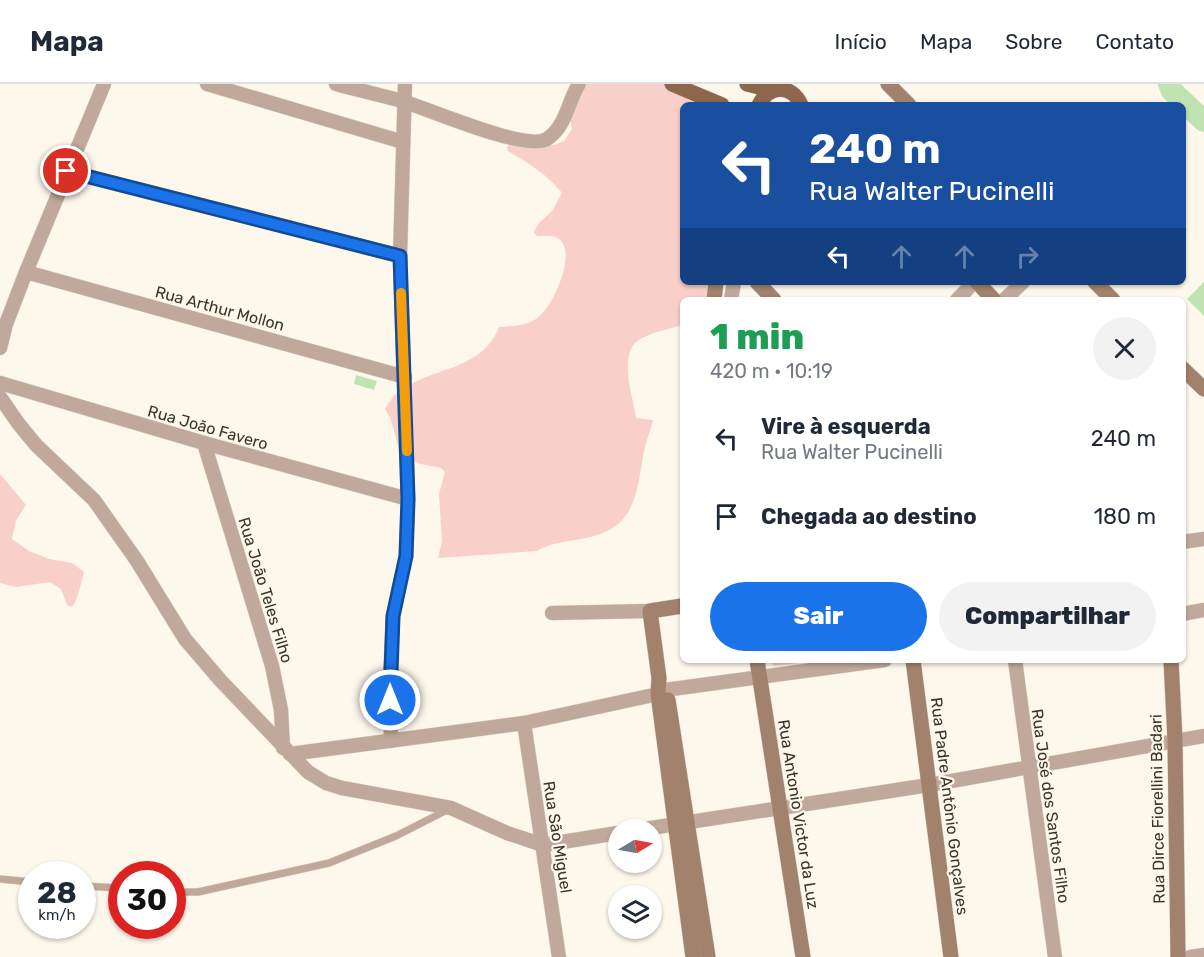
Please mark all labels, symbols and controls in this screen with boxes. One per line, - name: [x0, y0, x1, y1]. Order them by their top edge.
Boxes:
- text: Mapa: [30, 25, 104, 58]
- text: Início: [835, 29, 887, 54]
- text: Mapa: [920, 29, 972, 54]
- text: Sobre: [1005, 29, 1062, 54]
- text: Contato: [1095, 29, 1174, 54]
- text: 240 m: [809, 124, 941, 174]
- icon: left: [710, 126, 788, 204]
- pin: [40, 145, 91, 196]
- icon: arrive: [49, 154, 82, 187]
- text: Rua Walter Pucinelli: [809, 175, 1055, 207]
- icon: left: [822, 240, 855, 273]
- icon: ahead: [885, 240, 918, 273]
- icon: ahead: [948, 240, 981, 273]
- icon: right: [1011, 240, 1044, 273]
- street label: Rua Arthur Mollon: [153, 282, 287, 335]
- text: 1 min: [710, 315, 804, 358]
- button: close: [1093, 317, 1156, 380]
- text: 420 m · 10:19: [710, 359, 833, 383]
- street label: Rua João Favero: [145, 401, 270, 454]
- text: Vire à esquerda: [761, 413, 931, 440]
- icon: left: [710, 422, 743, 455]
- text: 240 m: [1091, 425, 1156, 452]
- text: Rua Walter Pucinelli: [761, 440, 943, 464]
- icon: arrive: [710, 500, 743, 533]
- text: Chegada ao destino: [761, 503, 977, 530]
- text: 180 m: [1094, 503, 1156, 530]
- street label: Rua João Teles Filho: [234, 515, 297, 665]
- button: Sair: [710, 582, 927, 651]
- button: Compartilhar: [939, 582, 1156, 651]
- position arrow: [358, 668, 422, 732]
- street label: Rua Padre Antônio Gonçalves: [927, 696, 972, 916]
- street label: Rua José dos Santos Filho: [1027, 708, 1074, 904]
- street label: Rua Dirce Fiorellini Badari: [1146, 714, 1169, 904]
- street label: Rua Antonio Victor da Luz: [774, 718, 823, 910]
- street label: Rua São Miguel: [539, 780, 576, 895]
- north arrow: [608, 819, 662, 873]
- map controls: [608, 819, 662, 939]
- speed limit sign: 30: [108, 861, 186, 939]
- text: 28: [37, 875, 77, 911]
- button: layers: [608, 885, 662, 939]
- text: km/h: [38, 906, 76, 924]

